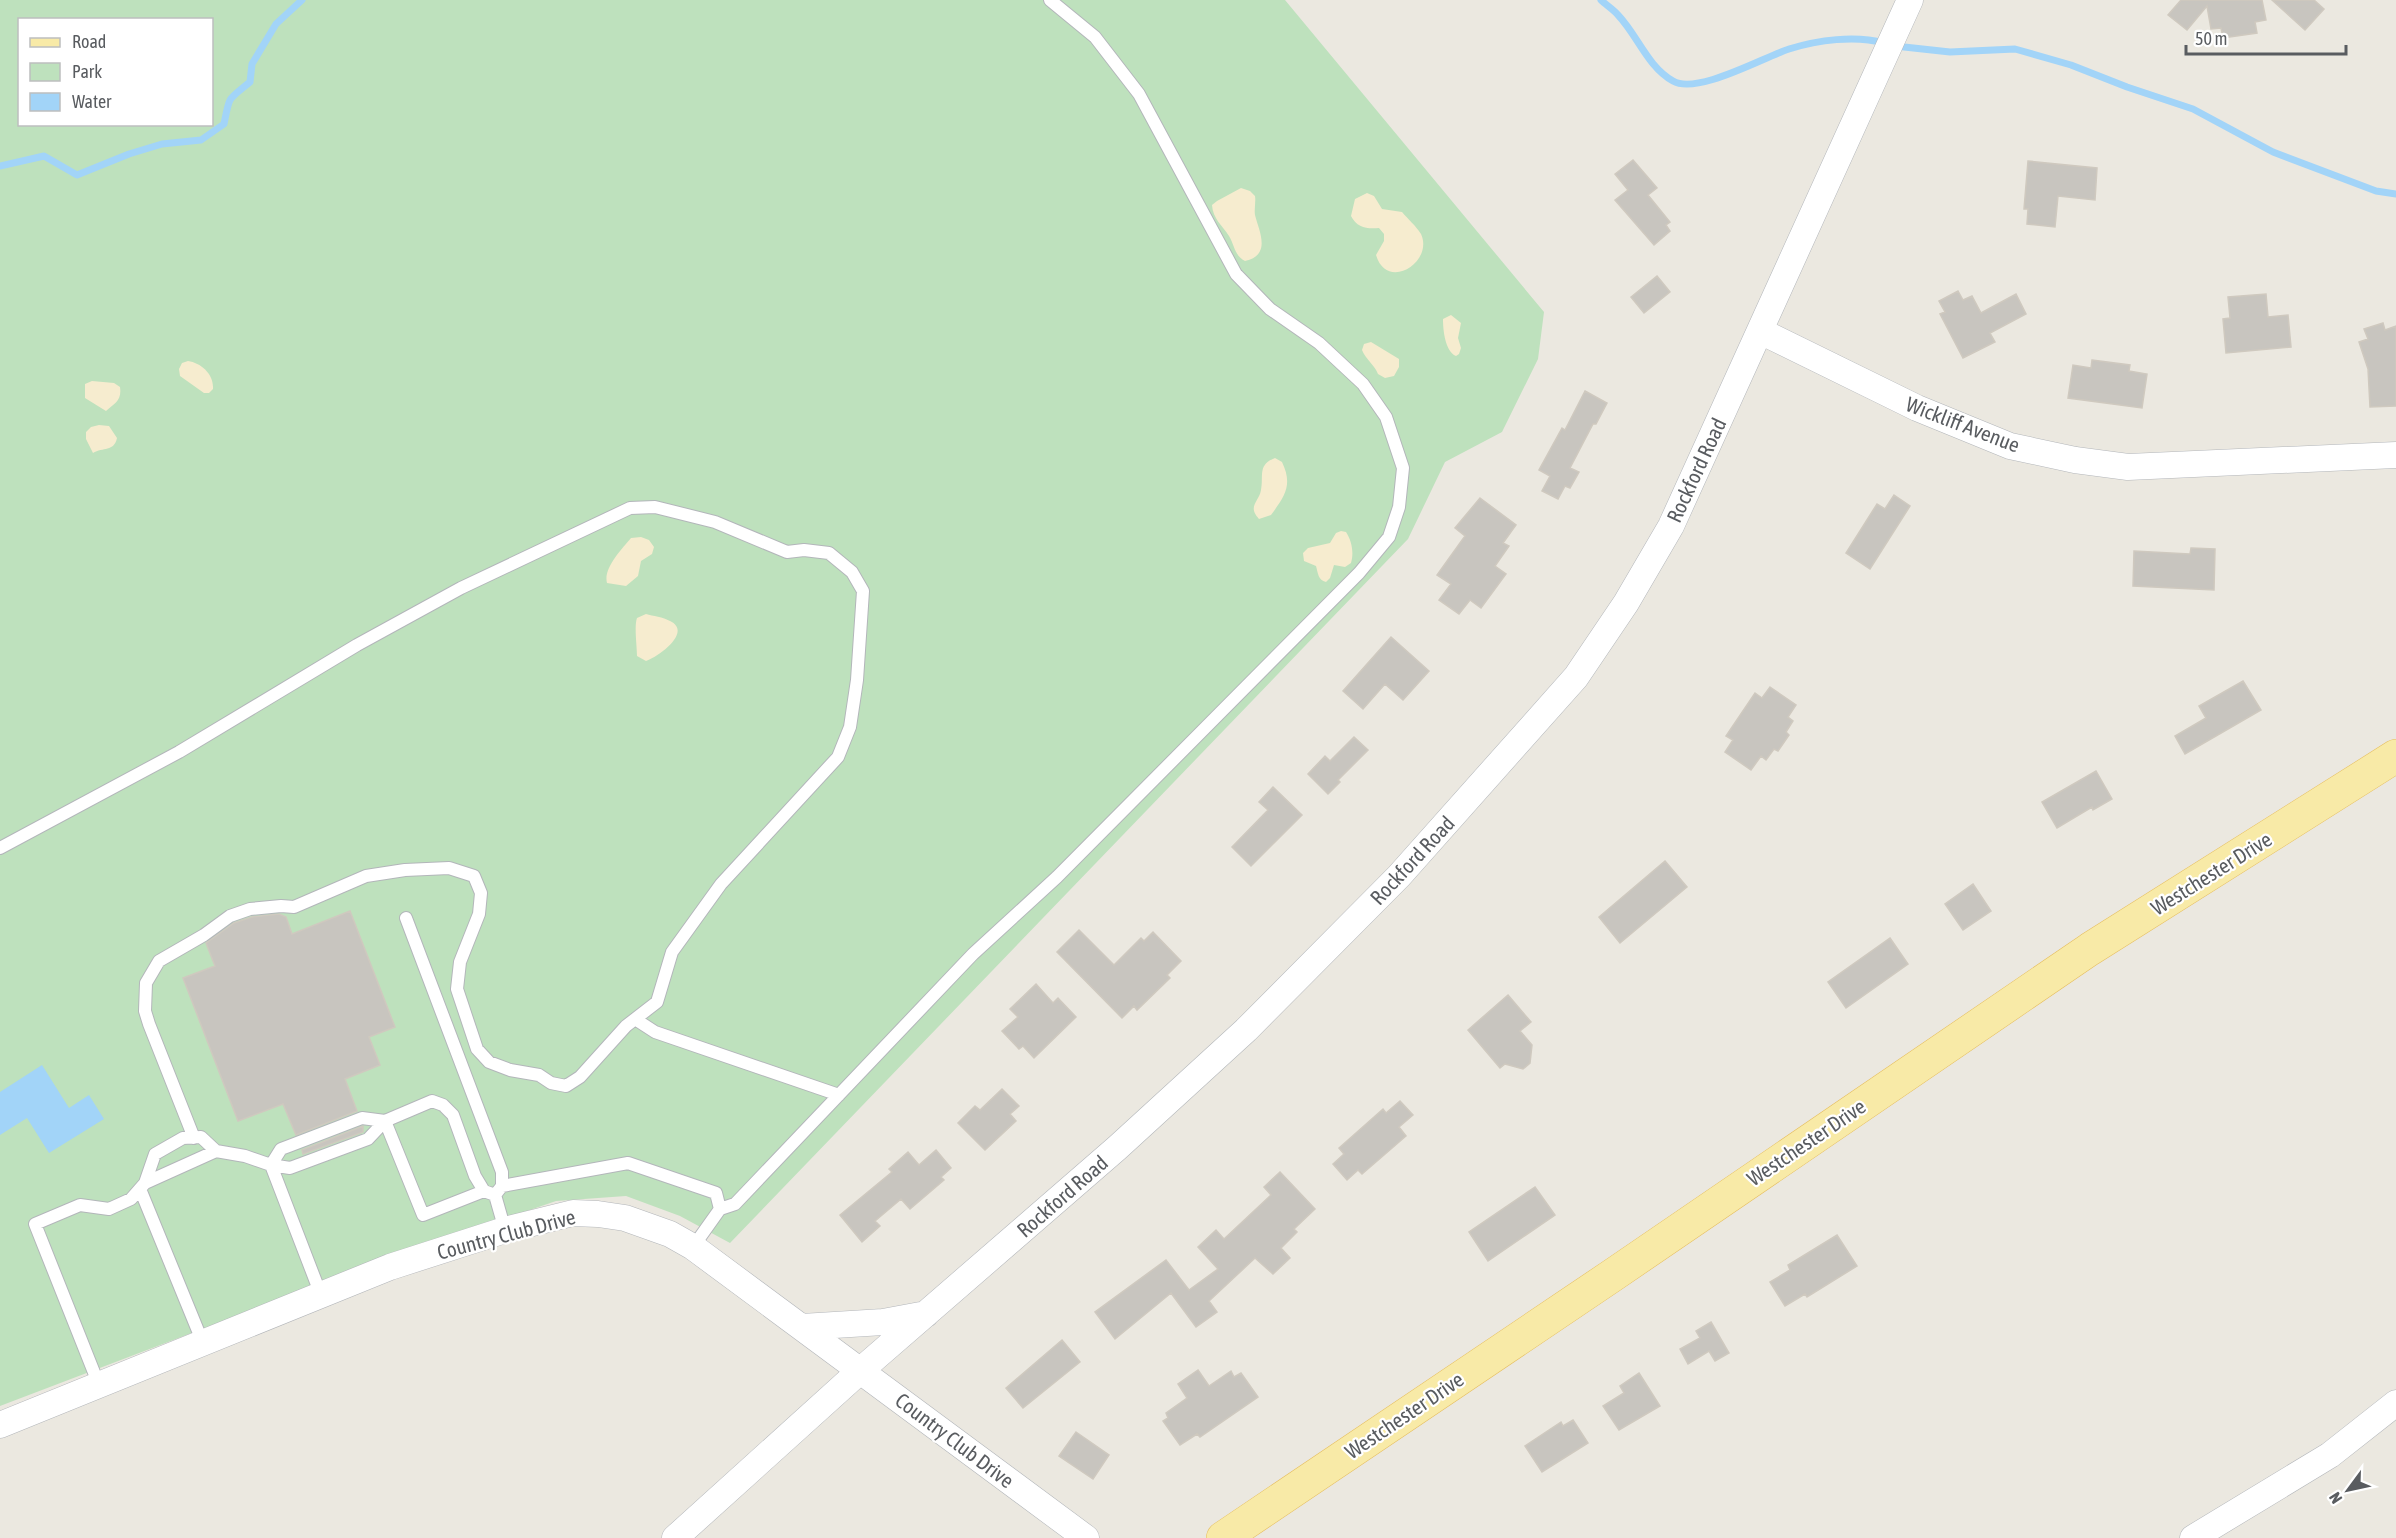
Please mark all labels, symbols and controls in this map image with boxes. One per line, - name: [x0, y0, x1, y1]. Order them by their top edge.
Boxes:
- legend: [18, 18, 213, 126]
- scale bar: [2186, 18, 2346, 56]
- text: 50 m: [2195, 28, 2227, 49]
- text: Road: [72, 31, 106, 52]
- text: Park: [72, 61, 102, 82]
- text: Water: [72, 91, 112, 112]
- street label: Wickliff Avenue: [1903, 391, 2023, 457]
- street label: Rockford Road: [1661, 414, 1731, 526]
- street label: Rockford Road: [1365, 811, 1459, 909]
- street label: Westchester Drive: [2146, 826, 2276, 920]
- street label: Westchester Drive: [1742, 1094, 1870, 1190]
- street label: Rockford Road: [1012, 1150, 1112, 1242]
- street label: Country Club Drive: [434, 1204, 578, 1264]
- street label: Westchester Drive: [1340, 1367, 1468, 1463]
- street label: Country Club Drive: [891, 1388, 1019, 1492]
- north arrow: [2318, 1460, 2378, 1520]
- text: N: [2325, 1489, 2346, 1507]

